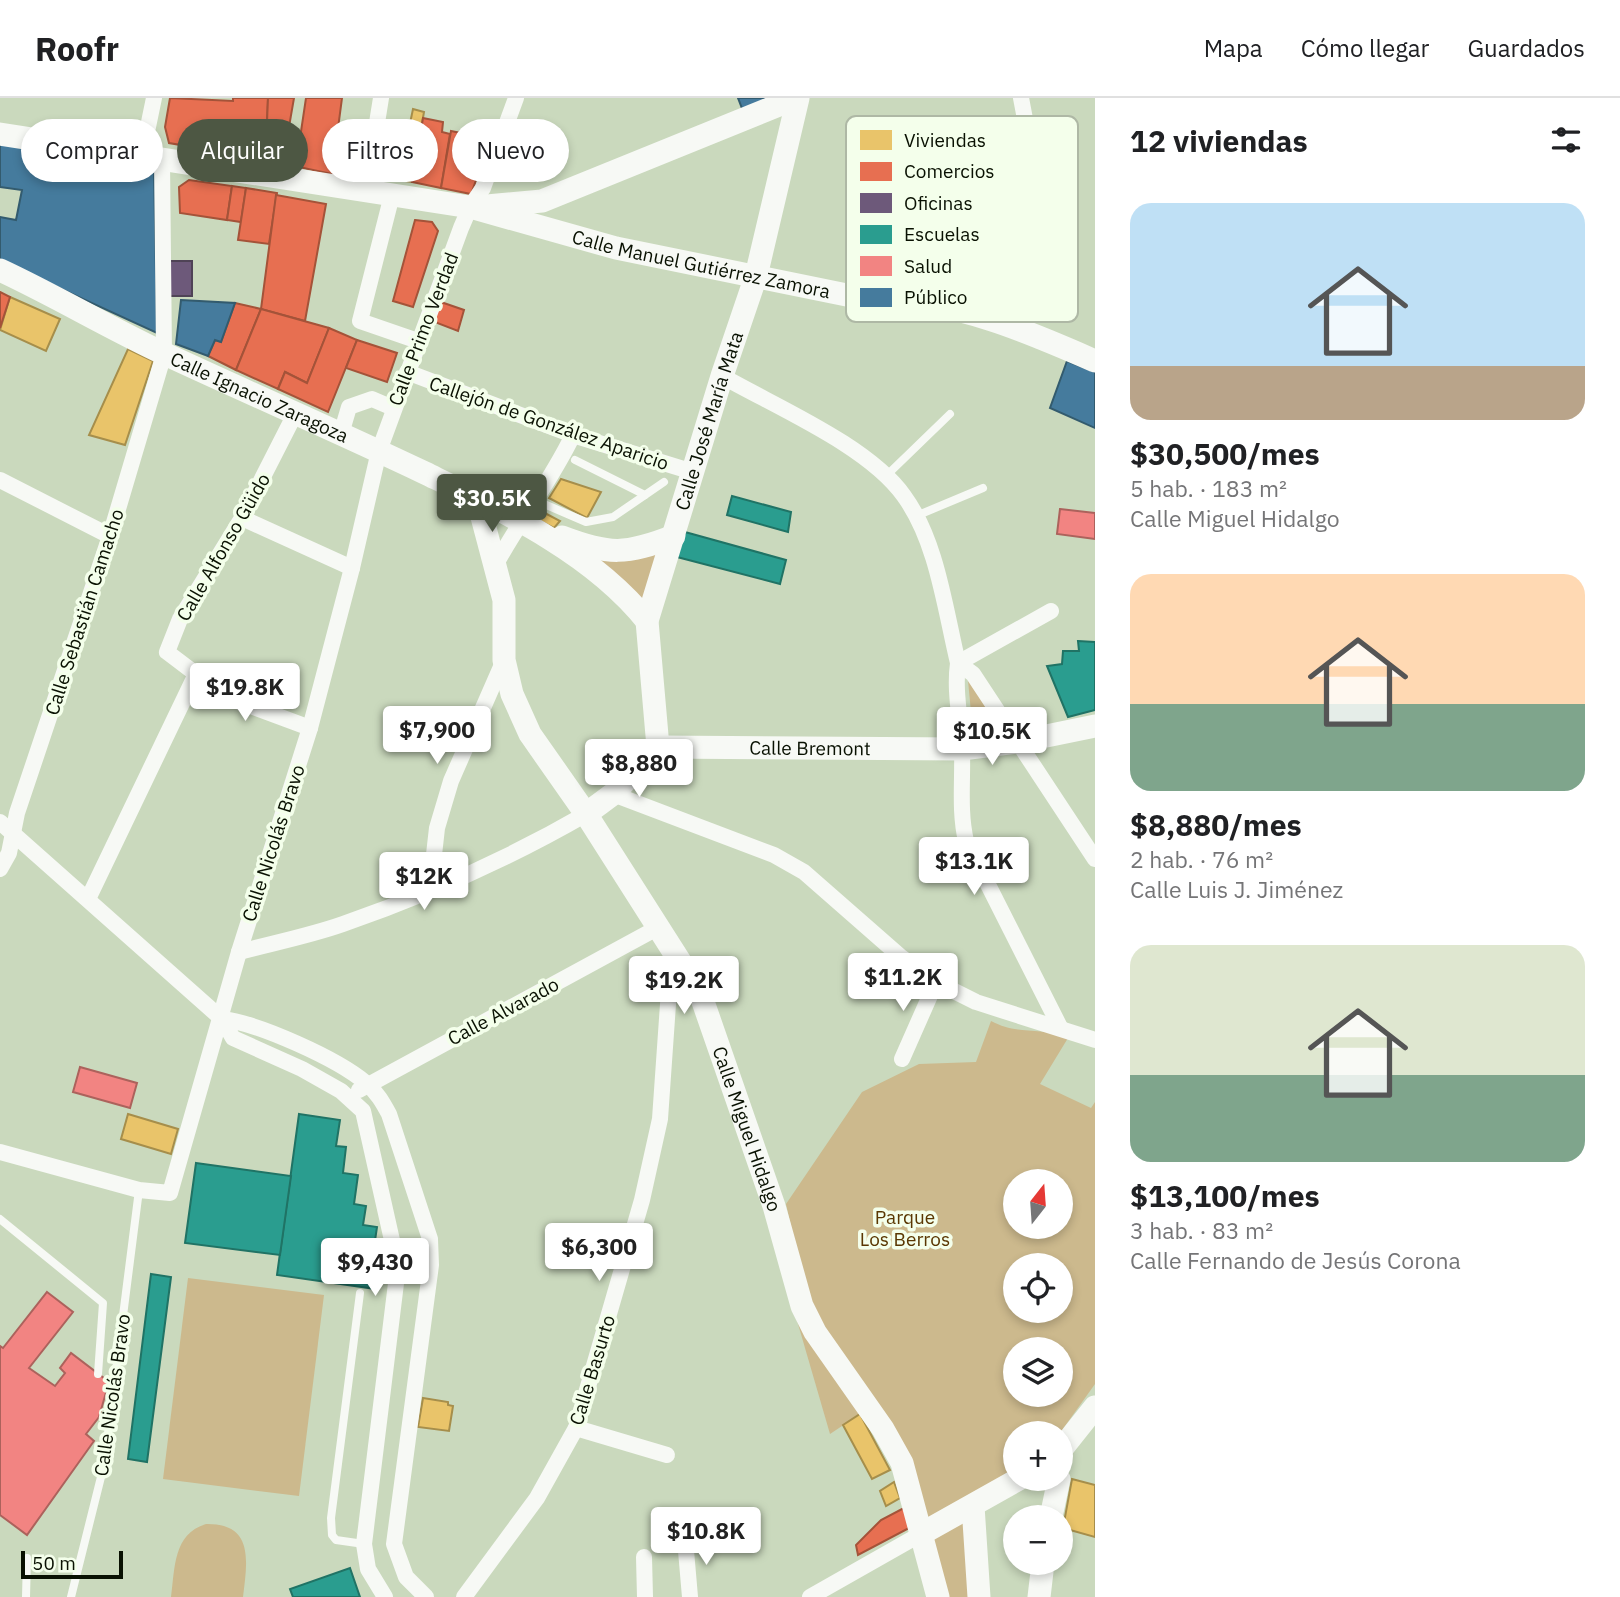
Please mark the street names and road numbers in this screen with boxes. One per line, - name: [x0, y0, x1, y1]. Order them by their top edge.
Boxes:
- street label: Calle Manuel Gutiérrez Zamora: [569, 224, 832, 303]
- street label: Calle Primo Verdad: [383, 249, 463, 409]
- street label: Calle José María Mata: [670, 328, 748, 513]
- street label: Calle Ignacio Zaragoza: [167, 346, 352, 448]
- street label: Callejón de González Aparicio: [426, 371, 672, 475]
- street label: Calle Alfonso Güido: [171, 469, 275, 625]
- street label: Calle Sebastián Camacho: [39, 506, 129, 718]
- street label: Calle Bremont: [749, 736, 871, 760]
- street label: Calle Nicolás Bravo: [236, 762, 310, 924]
- street label: Calle Alvarado: [443, 972, 563, 1050]
- street label: Calle Miguel Hidalgo: [707, 1043, 787, 1215]
- street label: Calle Nicolás Bravo: [89, 1312, 135, 1478]
- street label: Calle Basurto: [564, 1312, 620, 1428]

